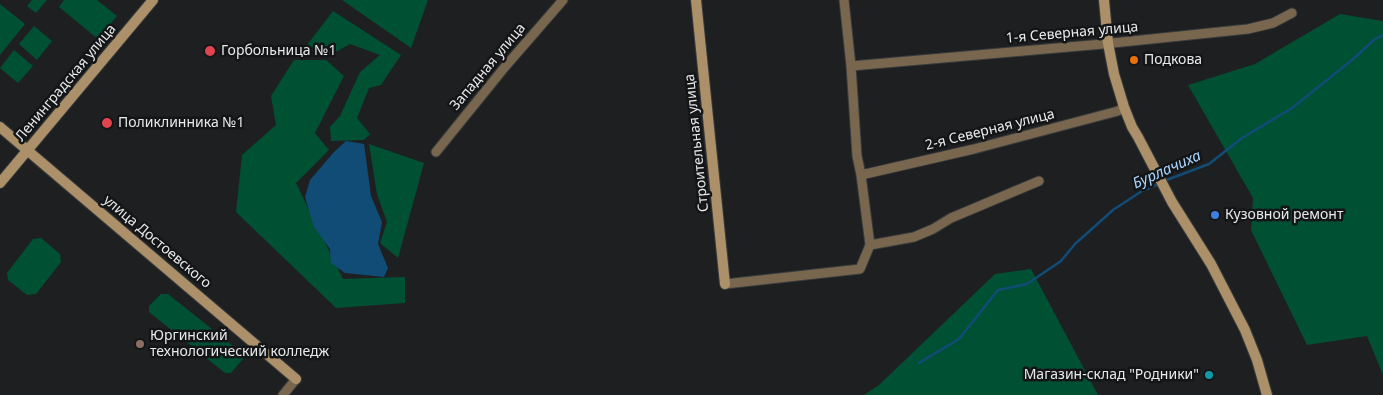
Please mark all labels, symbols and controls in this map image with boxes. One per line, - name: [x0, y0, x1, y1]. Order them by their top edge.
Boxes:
- street label: 1-я Северная улица: [1005, 19, 1139, 47]
- street label: Западная улица: [447, 20, 529, 114]
- street label: Ленинградская улица: [12, 21, 120, 145]
- place label: Горбольница №1: [221, 43, 336, 59]
- marker: Горбольница №1: [203, 44, 217, 58]
- place label: Подкова: [1144, 52, 1202, 68]
- marker: Подкова: [1128, 54, 1140, 66]
- street label: Строительная улица: [681, 73, 713, 213]
- street label: 2-я Северная улица: [924, 106, 1056, 154]
- place label: Поликлинника №1: [118, 115, 245, 131]
- marker: Поликлинника №1: [100, 116, 114, 130]
- water label: Бурлачиха: [1130, 147, 1204, 193]
- street label: улица Достоевского: [100, 192, 214, 292]
- place label: Кузовной ремонт: [1225, 207, 1343, 223]
- marker: Кузовной ремонт: [1209, 209, 1221, 221]
- place label: Юргинский технологический колледж: [150, 328, 329, 361]
- marker: Юргинский технологический колледж: [134, 338, 146, 350]
- place label: Магазин-склад "Родники": [1024, 367, 1199, 383]
- marker: Магазин-склад "Родники": [1203, 369, 1215, 381]

